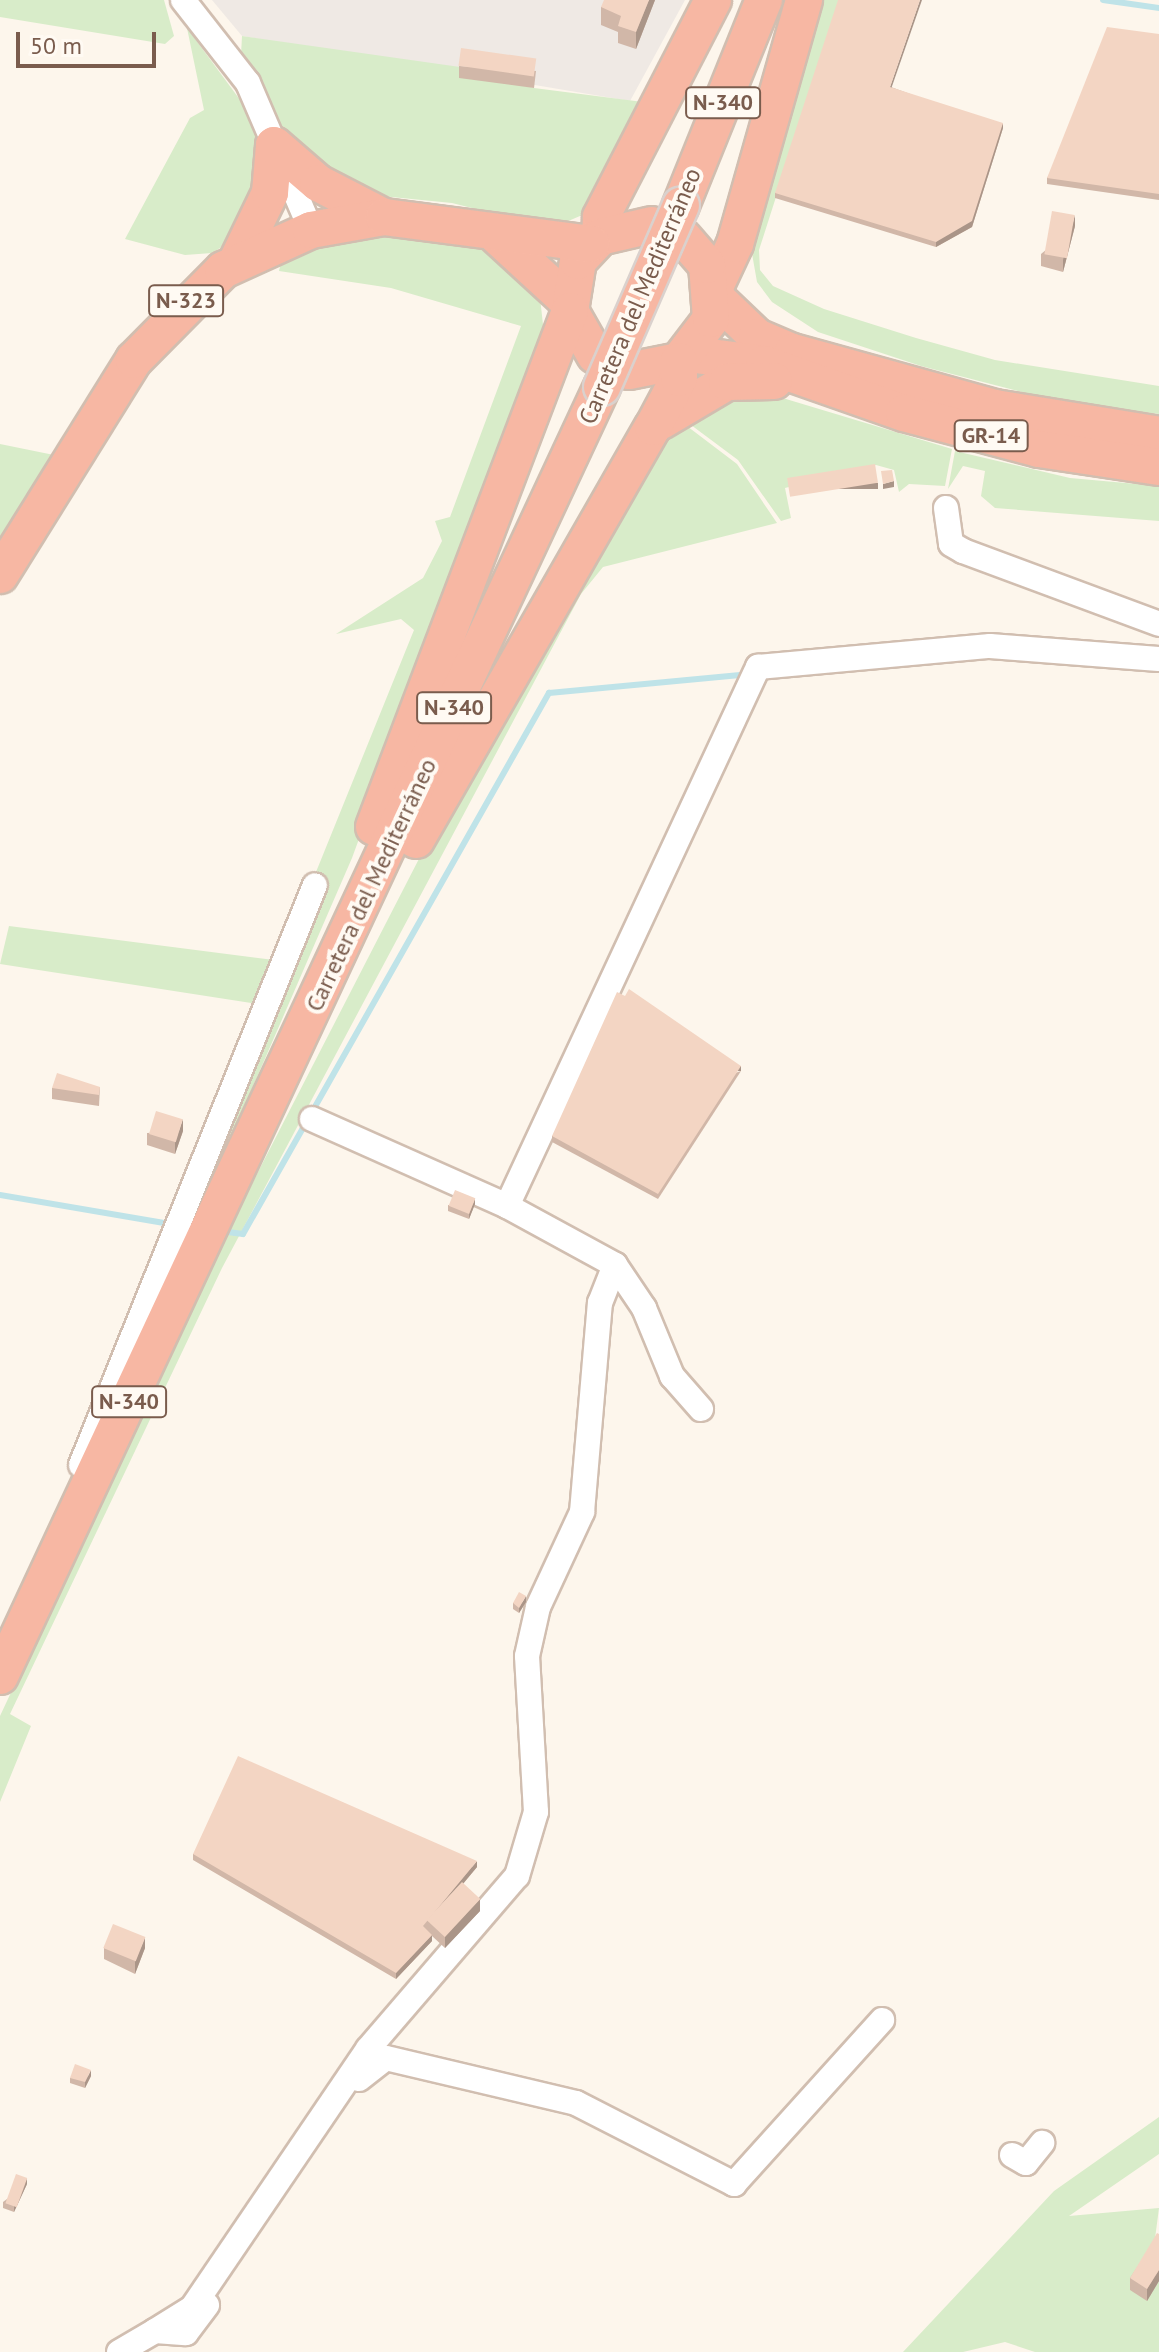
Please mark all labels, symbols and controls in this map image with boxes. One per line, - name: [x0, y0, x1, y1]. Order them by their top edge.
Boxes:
- scale bar: [20, 16, 160, 66]
- text: 50 m: [30, 30, 82, 61]
- road number: N-340: [685, 85, 761, 121]
- street label: Carretera del Mediterráneo: [573, 164, 707, 428]
- road number: N-323: [148, 283, 224, 319]
- road number: GR-14: [953, 418, 1029, 454]
- road number: N-340: [416, 690, 492, 726]
- street label: Carretera del Mediterráneo: [300, 754, 442, 1016]
- road number: N-340: [91, 1384, 167, 1420]

